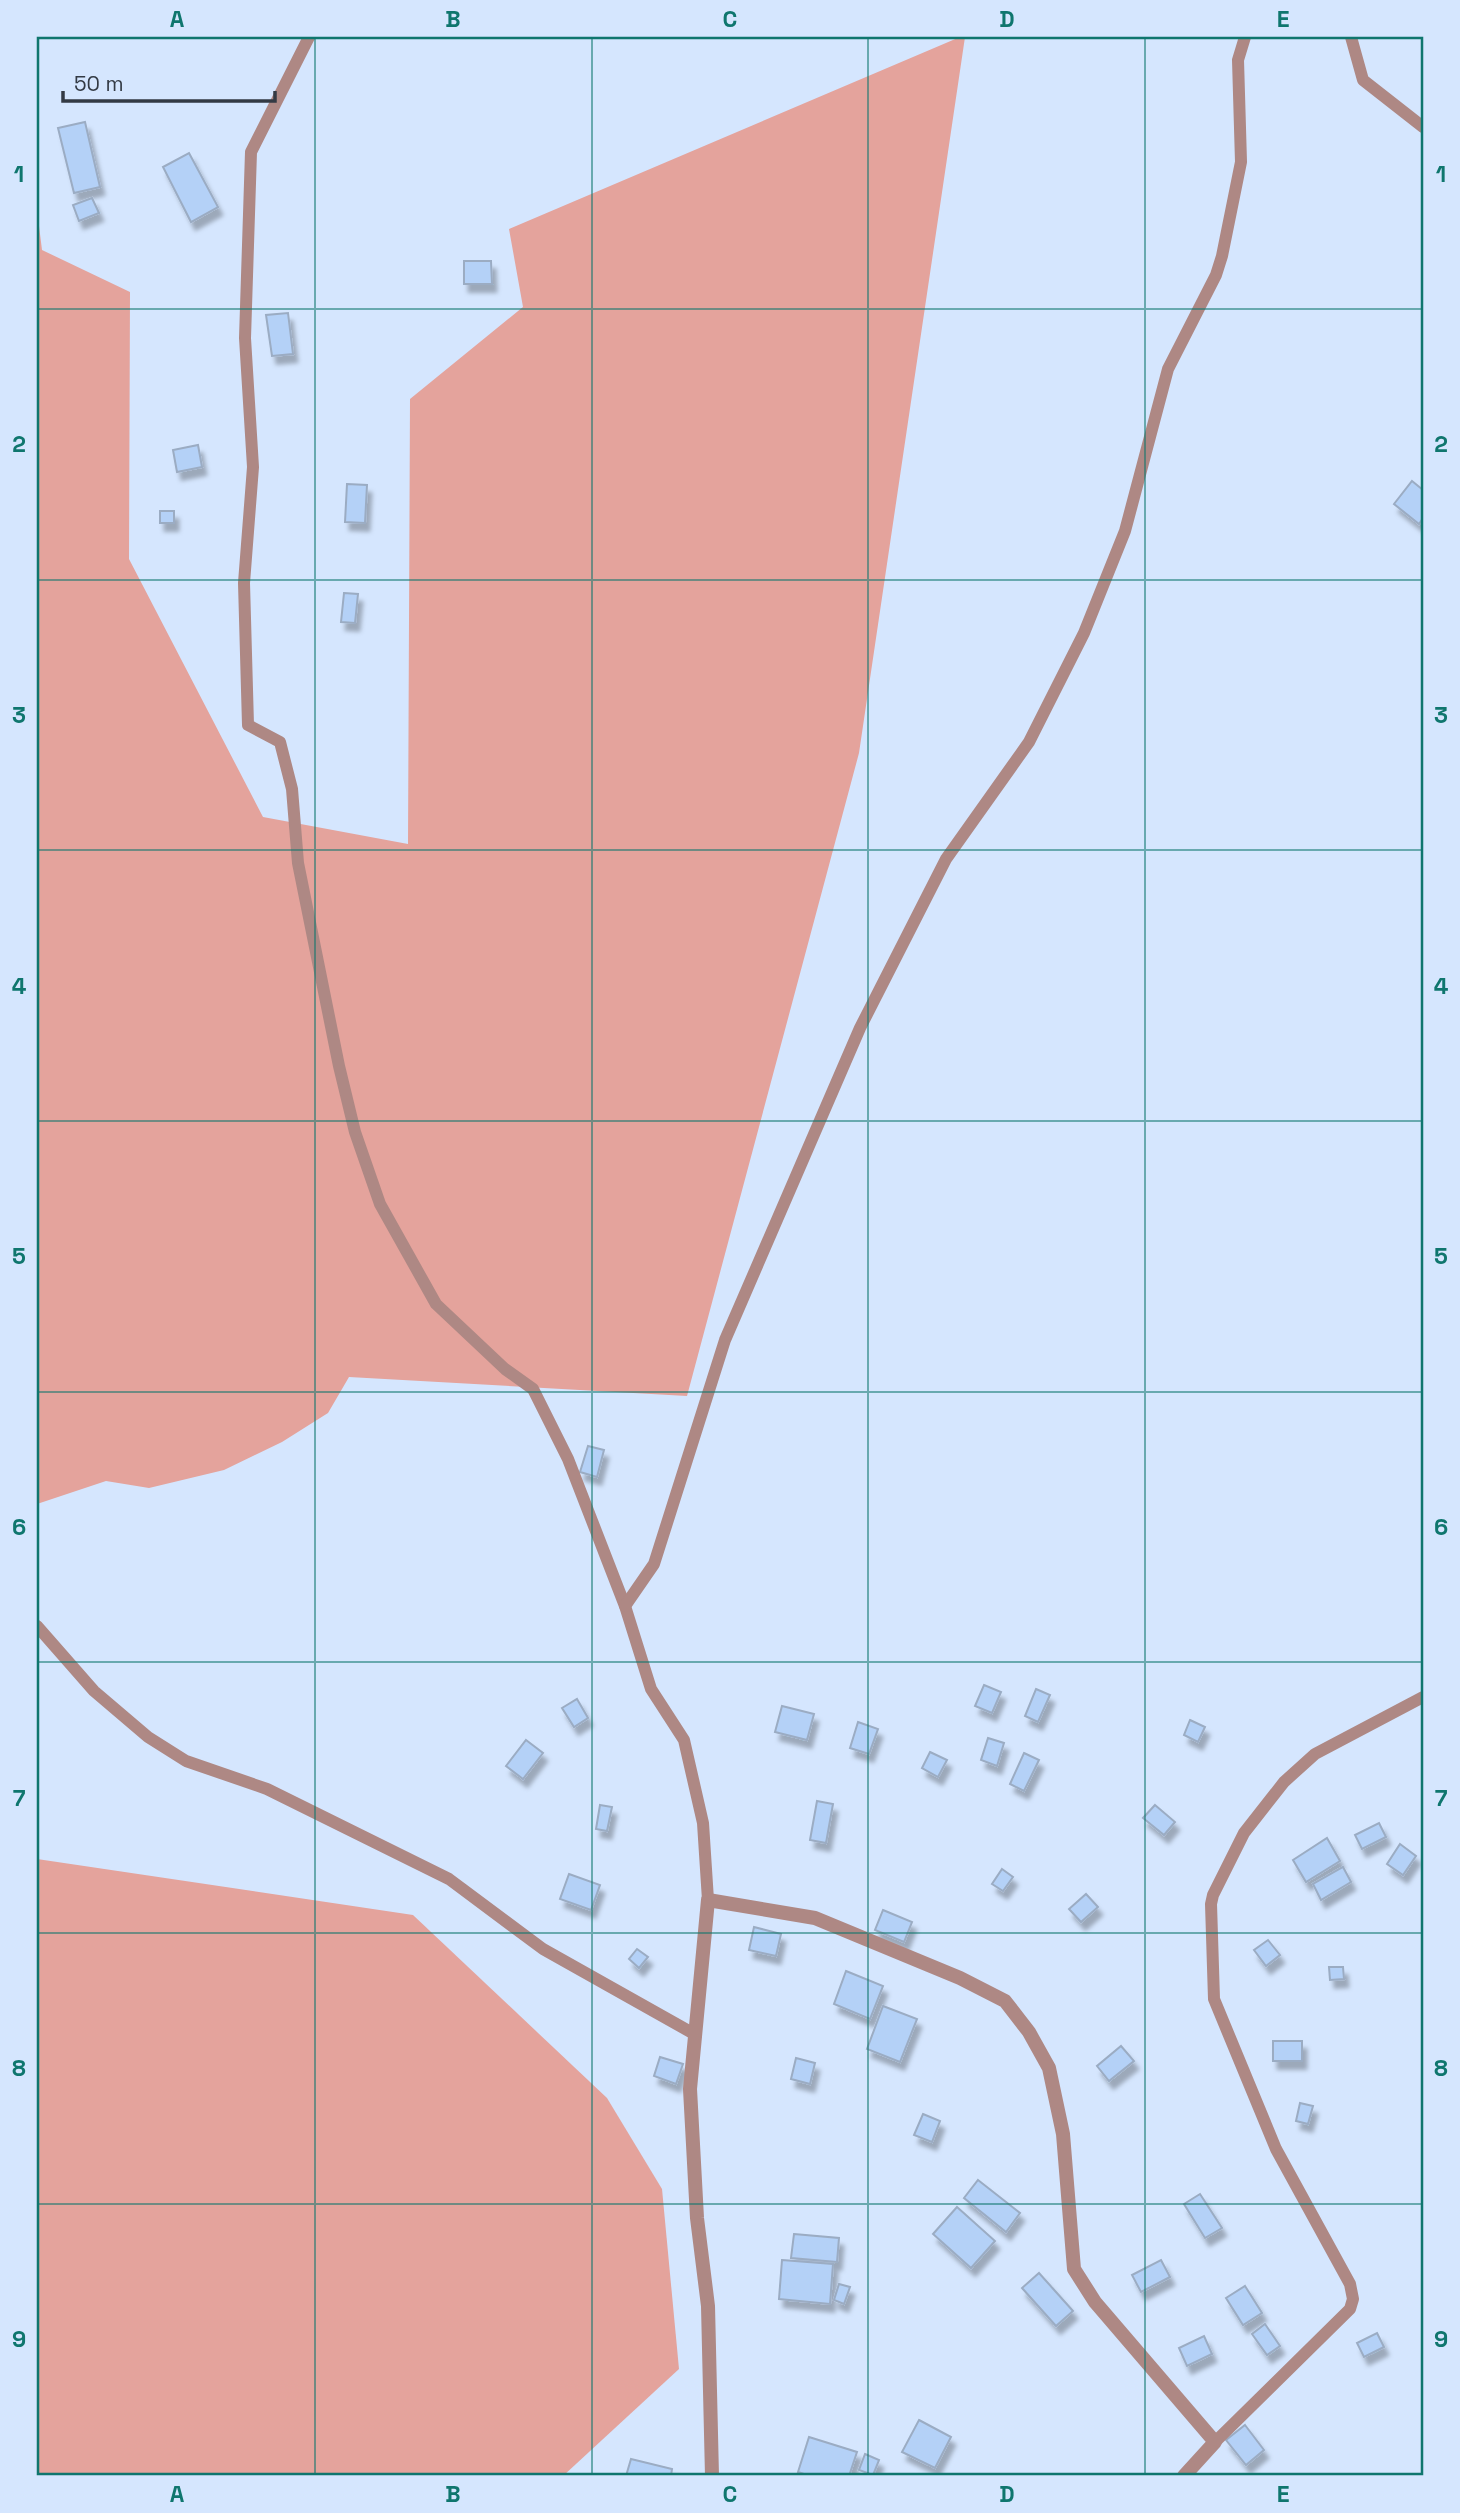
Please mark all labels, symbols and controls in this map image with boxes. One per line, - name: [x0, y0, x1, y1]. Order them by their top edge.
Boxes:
- text: A: [170, 4, 185, 34]
- text: B: [445, 4, 461, 34]
- text: C: [723, 4, 737, 34]
- text: D: [999, 4, 1015, 34]
- text: E: [1277, 4, 1289, 34]
- scale bar: [63, 60, 275, 104]
- text: 50 m: [74, 70, 124, 97]
- text: 1: [14, 159, 24, 189]
- text: 1: [1436, 159, 1446, 189]
- text: 2: [12, 429, 26, 459]
- text: 2: [1434, 429, 1448, 459]
- text: 3: [12, 700, 26, 730]
- text: 3: [1434, 700, 1448, 730]
- text: 4: [12, 971, 27, 1001]
- text: 4: [1434, 971, 1449, 1001]
- text: 5: [12, 1241, 26, 1271]
- text: 5: [1434, 1241, 1448, 1271]
- text: 6: [12, 1512, 26, 1542]
- text: 6: [1434, 1512, 1448, 1542]
- text: 7: [13, 1783, 26, 1813]
- text: 7: [1435, 1783, 1448, 1813]
- text: 8: [12, 2053, 26, 2083]
- text: 8: [1434, 2053, 1448, 2083]
- text: 9: [12, 2324, 26, 2354]
- text: 9: [1434, 2324, 1448, 2354]
- text: A: [170, 2479, 185, 2509]
- text: B: [445, 2479, 461, 2509]
- text: C: [723, 2479, 737, 2509]
- text: D: [999, 2479, 1015, 2509]
- text: E: [1277, 2479, 1289, 2509]

